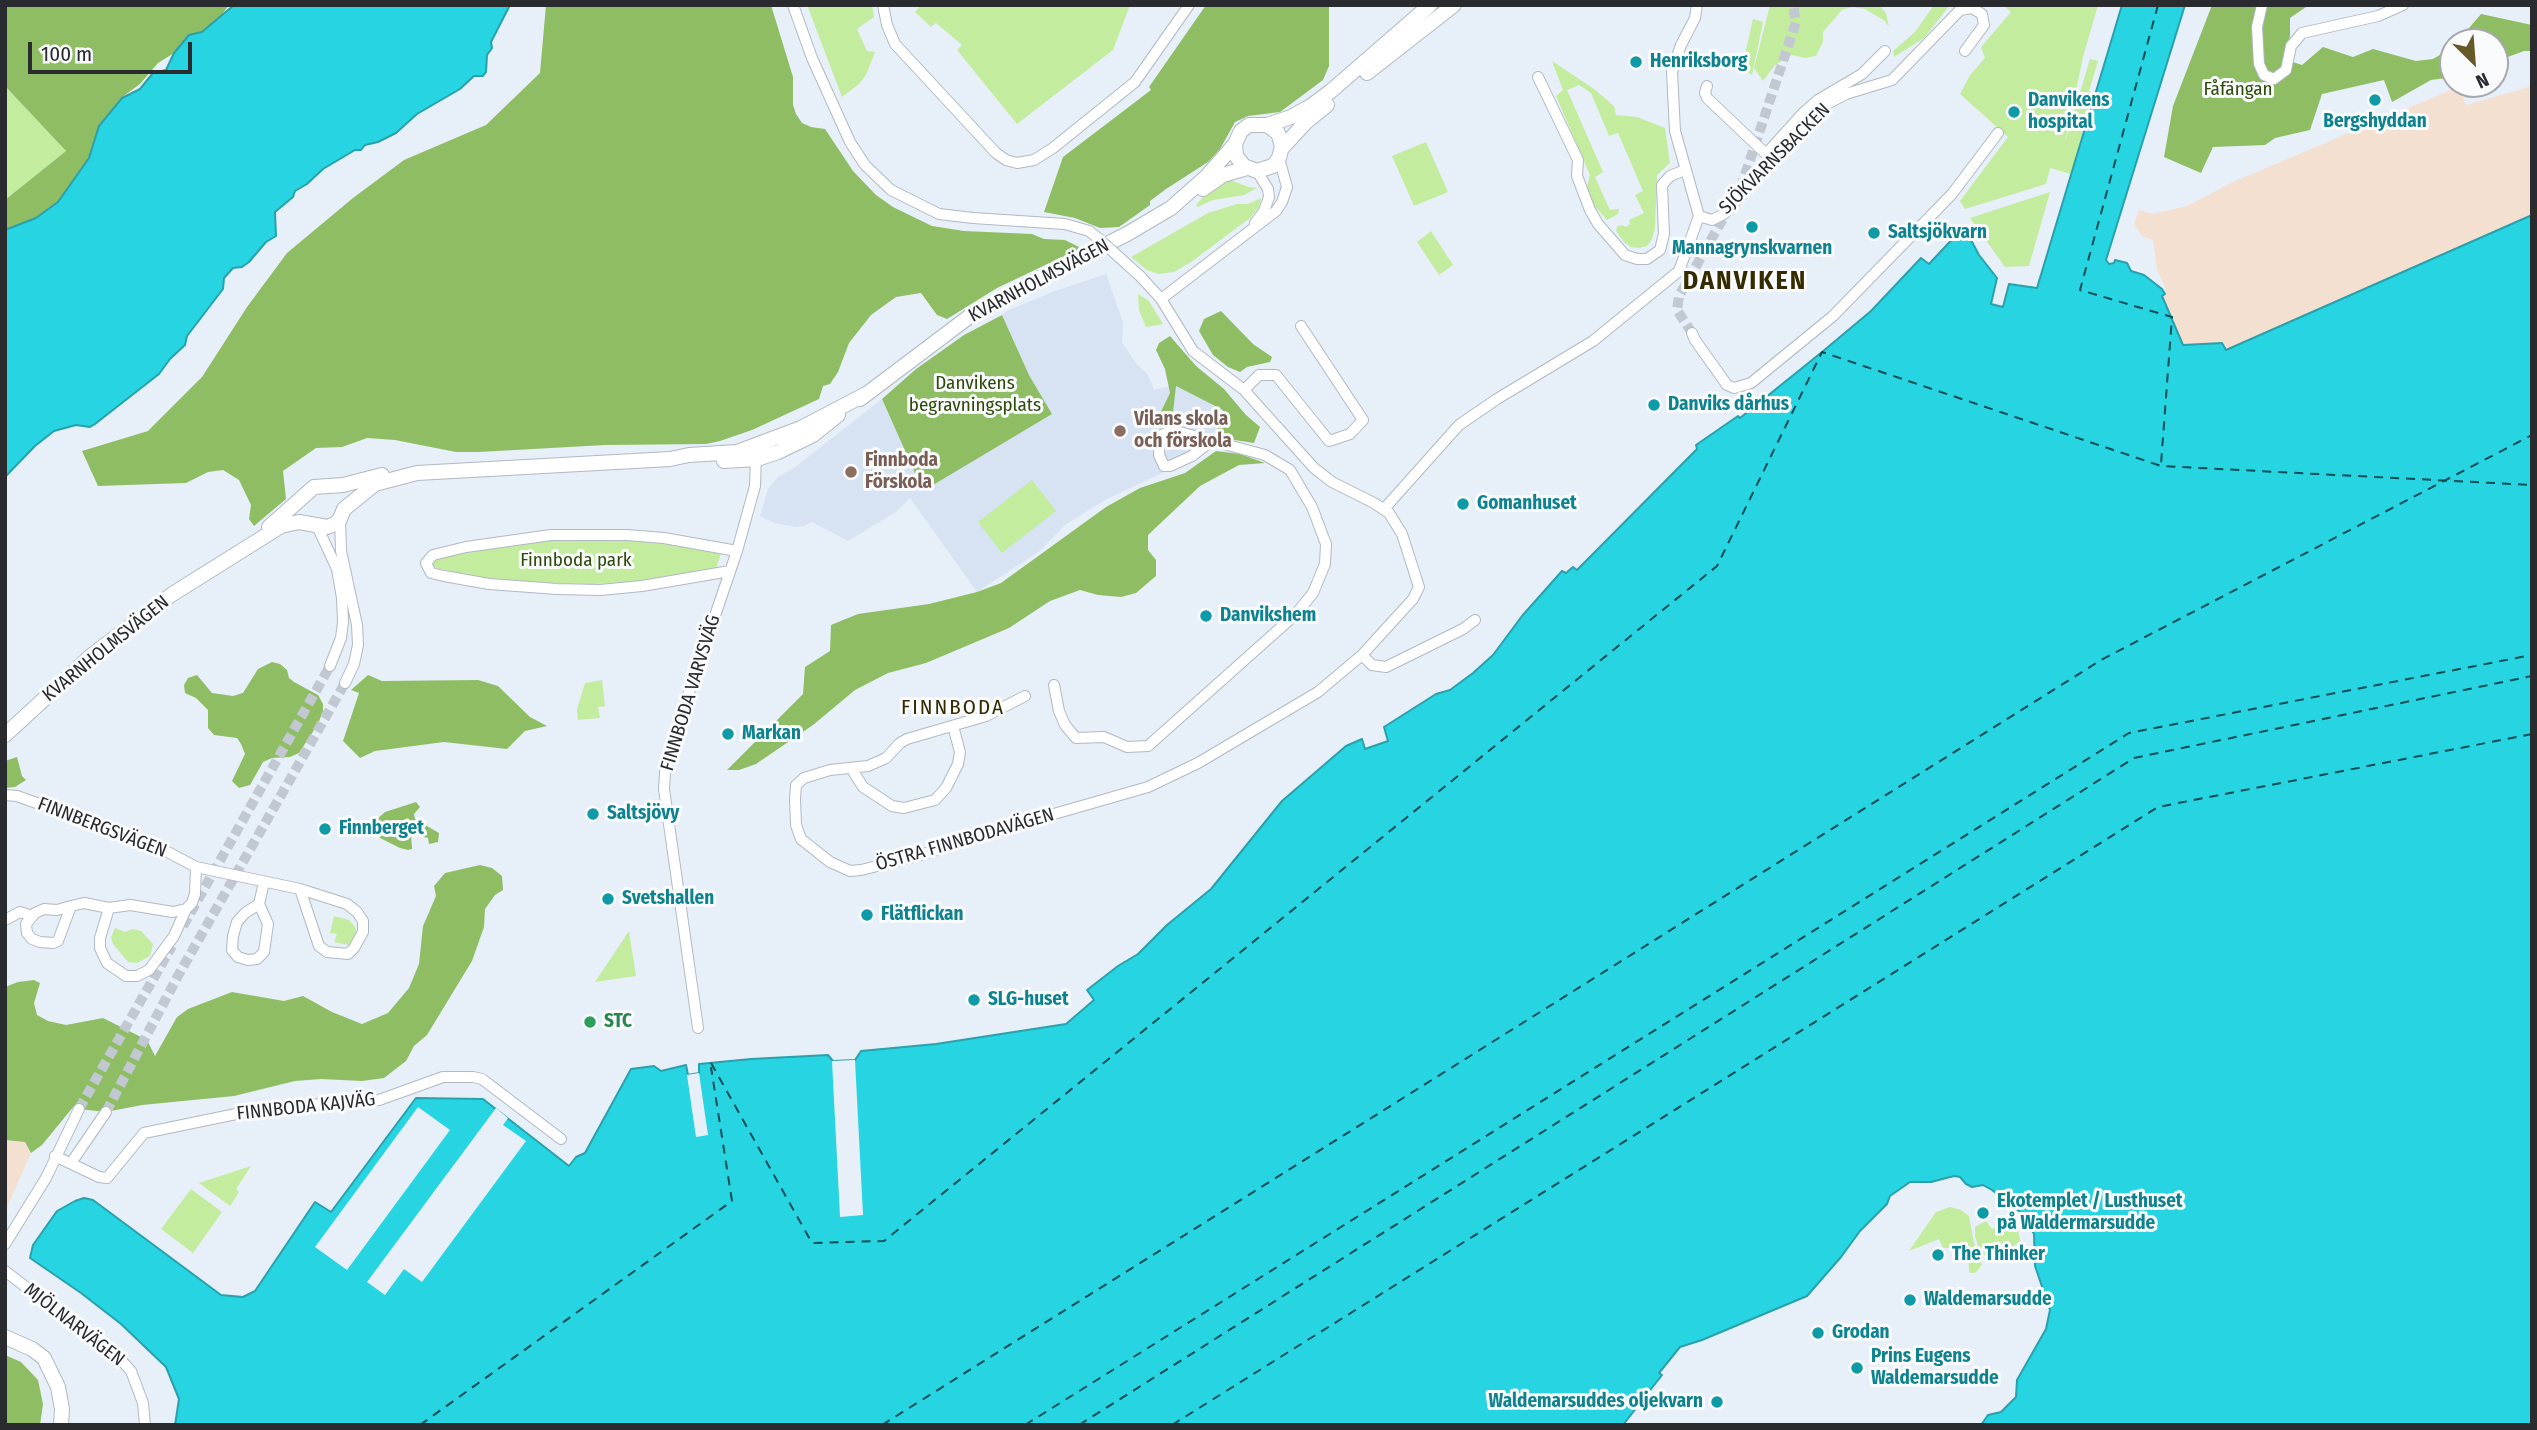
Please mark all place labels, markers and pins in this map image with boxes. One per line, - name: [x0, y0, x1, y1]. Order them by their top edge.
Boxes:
- place label: Henriksborg: [1650, 51, 1747, 73]
- marker: Henriksborg: [1628, 54, 1644, 70]
- place label: Danvikens hospital: [2028, 90, 2110, 134]
- marker: Bergshyddan: [2367, 92, 2383, 108]
- marker: Danvikens hospital: [2006, 104, 2022, 120]
- place label: Bergshyddan: [2323, 111, 2427, 133]
- marker: Mannagrynskvarnen: [1744, 219, 1760, 235]
- place label: Saltsjökvarn: [1888, 222, 1987, 244]
- marker: Saltsjökvarn: [1866, 225, 1882, 241]
- place label: Mannagrynskvarnen: [1672, 238, 1832, 260]
- place label: Danviks dårhus: [1668, 394, 1789, 416]
- marker: Danviks dårhus: [1646, 397, 1662, 413]
- place label: Vilans skola och förskola: [1134, 409, 1232, 453]
- marker: Vilans skola och förskola: [1112, 423, 1128, 439]
- place label: Finnboda Förskola: [865, 450, 938, 494]
- marker: Finnboda Förskola: [843, 464, 859, 480]
- place label: Gomanhuset: [1477, 493, 1577, 515]
- marker: Gomanhuset: [1455, 496, 1471, 512]
- place label: Danvikshem: [1220, 605, 1316, 627]
- marker: Danvikshem: [1198, 608, 1214, 624]
- place label: Markan: [742, 723, 801, 745]
- marker: Markan: [720, 726, 736, 742]
- place label: Saltsjövy: [607, 803, 679, 825]
- marker: Saltsjövy: [585, 806, 601, 822]
- place label: Finnberget: [339, 818, 424, 840]
- marker: Finnberget: [317, 821, 333, 837]
- place label: Svetshallen: [622, 888, 714, 910]
- marker: Svetshallen: [600, 891, 616, 907]
- place label: Flätflickan: [881, 904, 963, 926]
- marker: Flätflickan: [859, 907, 875, 923]
- place label: SLG-huset: [988, 989, 1069, 1011]
- marker: SLG-huset: [966, 992, 982, 1008]
- place label: STC: [604, 1011, 632, 1033]
- marker: STC: [582, 1014, 598, 1030]
- place label: Ekotemplet / Lusthuset på Waldermarsudde: [1997, 1191, 2182, 1235]
- marker: Ekotemplet / Lusthuset på Waldermarsudde: [1975, 1205, 1991, 1221]
- place label: The Thinker: [1952, 1244, 2045, 1266]
- marker: The Thinker: [1930, 1247, 1946, 1263]
- place label: Waldemarsudde: [1924, 1289, 2052, 1311]
- marker: Waldemarsudde: [1902, 1292, 1918, 1308]
- place label: Grodan: [1832, 1322, 1890, 1344]
- marker: Grodan: [1810, 1325, 1826, 1341]
- place label: Prins Eugens Waldemarsudde: [1871, 1346, 1999, 1390]
- marker: Prins Eugens Waldemarsudde: [1849, 1360, 1865, 1376]
- place label: Waldemarsuddes oljekvarn: [1489, 1391, 1703, 1413]
- marker: Waldemarsuddes oljekvarn: [1709, 1394, 1725, 1410]

